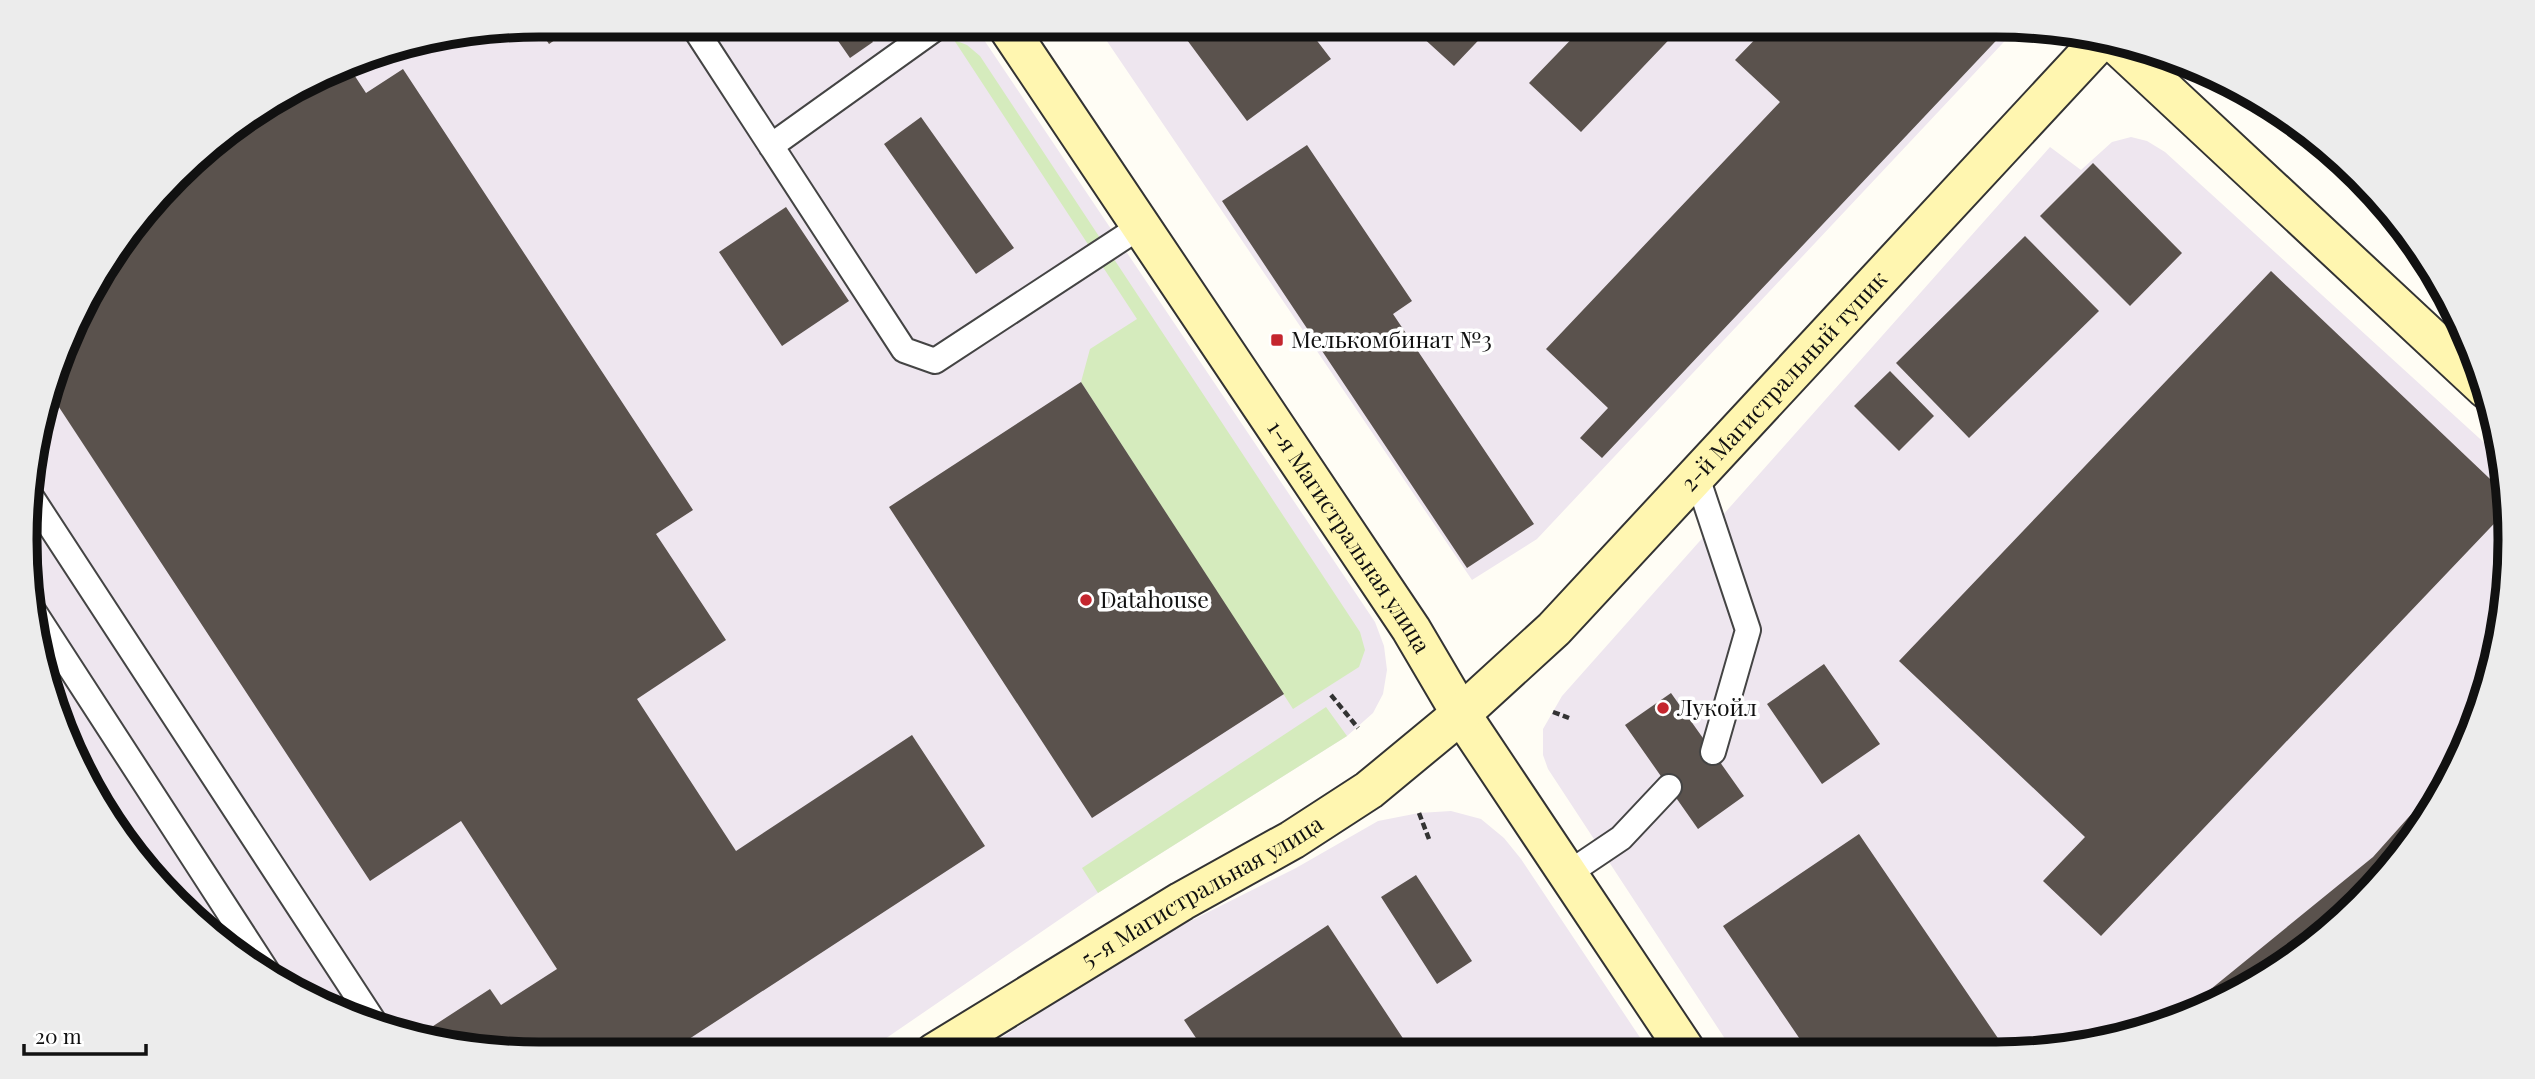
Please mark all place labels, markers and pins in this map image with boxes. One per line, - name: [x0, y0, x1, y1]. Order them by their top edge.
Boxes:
- place label: Мелькомбинат №3: [1291, 323, 1492, 354]
- marker: Мелькомбинат №3: [1269, 332, 1285, 348]
- place label: Datahouse: [1100, 583, 1209, 614]
- marker: Datahouse: [1078, 592, 1094, 608]
- place label: Лукойл: [1676, 691, 1757, 722]
- marker: Лукойл: [1655, 700, 1671, 716]

